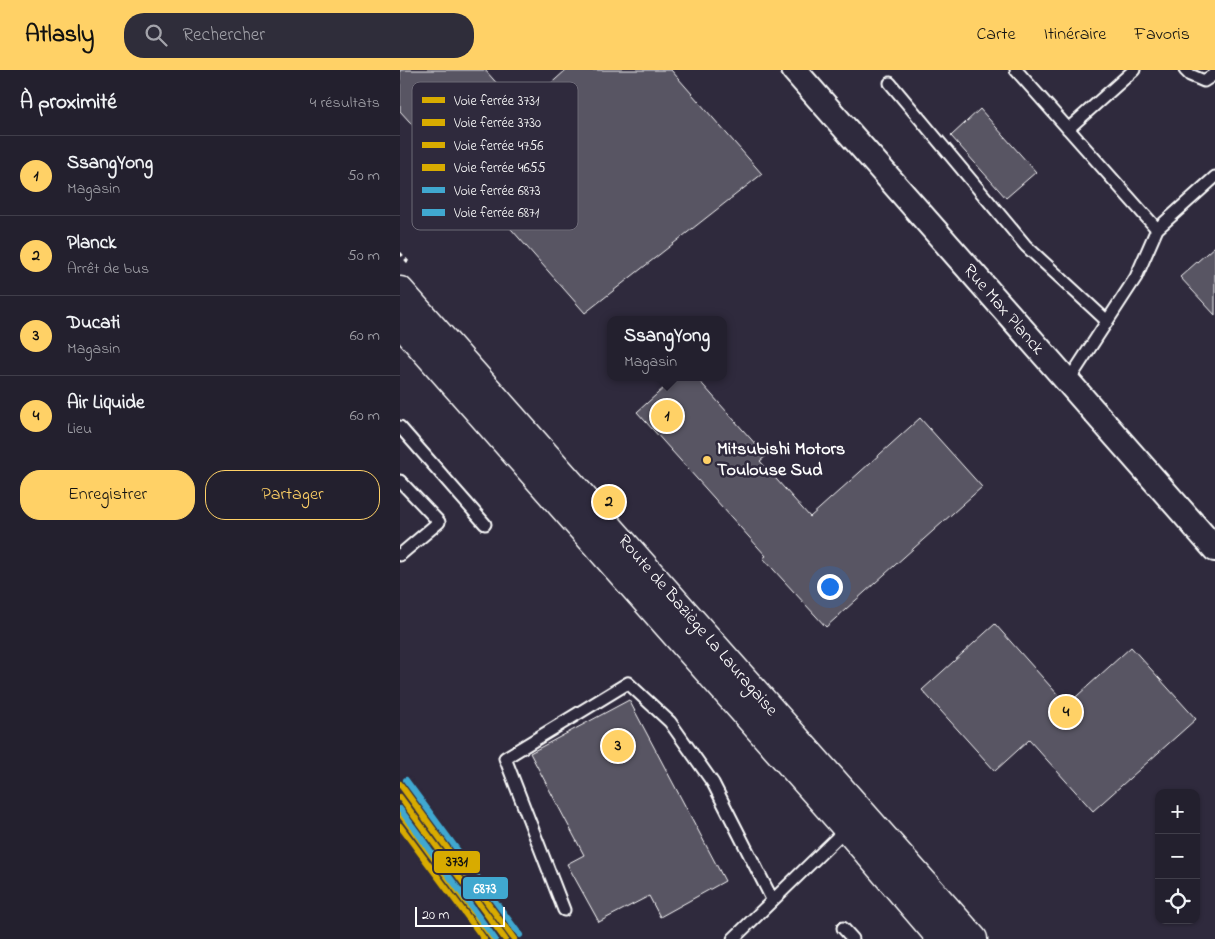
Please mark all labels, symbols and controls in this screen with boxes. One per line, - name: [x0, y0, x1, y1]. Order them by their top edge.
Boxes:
- search box: [124, 13, 474, 58]
- text: Atlasly: [25, 18, 94, 53]
- icon: search: [142, 21, 170, 49]
- text: Rechercher: [182, 22, 265, 49]
- text: Carte: [976, 22, 1016, 48]
- text: Itinéraire: [1044, 22, 1106, 48]
- text: Favoris: [1134, 22, 1190, 48]
- legend: [412, 82, 578, 230]
- text: À proximité: [20, 88, 117, 118]
- text: 4 résultats: [310, 91, 380, 115]
- text: Voie ferrée 3731: [453, 91, 540, 112]
- text: Voie ferrée 3730: [453, 113, 541, 134]
- text: Voie ferrée 4756: [453, 136, 543, 157]
- text: SsangYong: [67, 150, 153, 177]
- text: Voie ferrée 4655: [453, 158, 546, 179]
- text: 1: [33, 164, 39, 188]
- text: 50 m: [348, 164, 380, 188]
- text: Magasin: [67, 177, 120, 201]
- text: Voie ferrée 6873: [453, 181, 541, 202]
- text: Voie ferrée 6871: [453, 203, 540, 224]
- text: Planck: [67, 230, 116, 257]
- text: 2: [32, 244, 40, 268]
- text: 50 m: [348, 244, 380, 268]
- text: Arrêt de bus: [67, 257, 149, 281]
- street label: Rue Max Planck: [956, 259, 1050, 361]
- text: Ducati: [67, 310, 120, 337]
- popup: [607, 316, 727, 381]
- text: SsangYong: [624, 323, 710, 350]
- text: 3: [33, 324, 39, 348]
- text: 60 m: [350, 324, 380, 348]
- text: Magasin: [67, 337, 120, 361]
- text: Magasin: [624, 350, 677, 374]
- text: Air Liquide: [67, 390, 145, 417]
- pin: 1: [651, 397, 683, 435]
- text: 4: [33, 404, 39, 428]
- text: 60 m: [350, 404, 380, 428]
- text: Lieu: [67, 417, 92, 441]
- place label: Mitsubishi Motors Toulouse Sud: [717, 437, 845, 484]
- marker: Mitsubishi Motors Toulouse Sud: [701, 454, 713, 466]
- button: Enregistrer: [20, 470, 195, 520]
- button: Partager: [205, 470, 380, 520]
- pin: 2: [593, 483, 625, 521]
- street label: Route de Baziège La Lauragaise: [610, 529, 784, 724]
- your location: [817, 574, 843, 600]
- pin: 4: [1050, 693, 1082, 731]
- pin: 3: [602, 727, 634, 765]
- map controls: [1155, 789, 1200, 924]
- button: +: [1155, 789, 1200, 834]
- button: −: [1155, 834, 1200, 879]
- line badge: 3731: [433, 850, 481, 874]
- text: 3731: [445, 852, 468, 873]
- line badge: 6873: [462, 876, 509, 900]
- text: 6873: [473, 879, 497, 900]
- button: locate: [1155, 879, 1200, 924]
- scale bar: [415, 904, 505, 927]
- text: 20 m: [422, 905, 449, 926]

